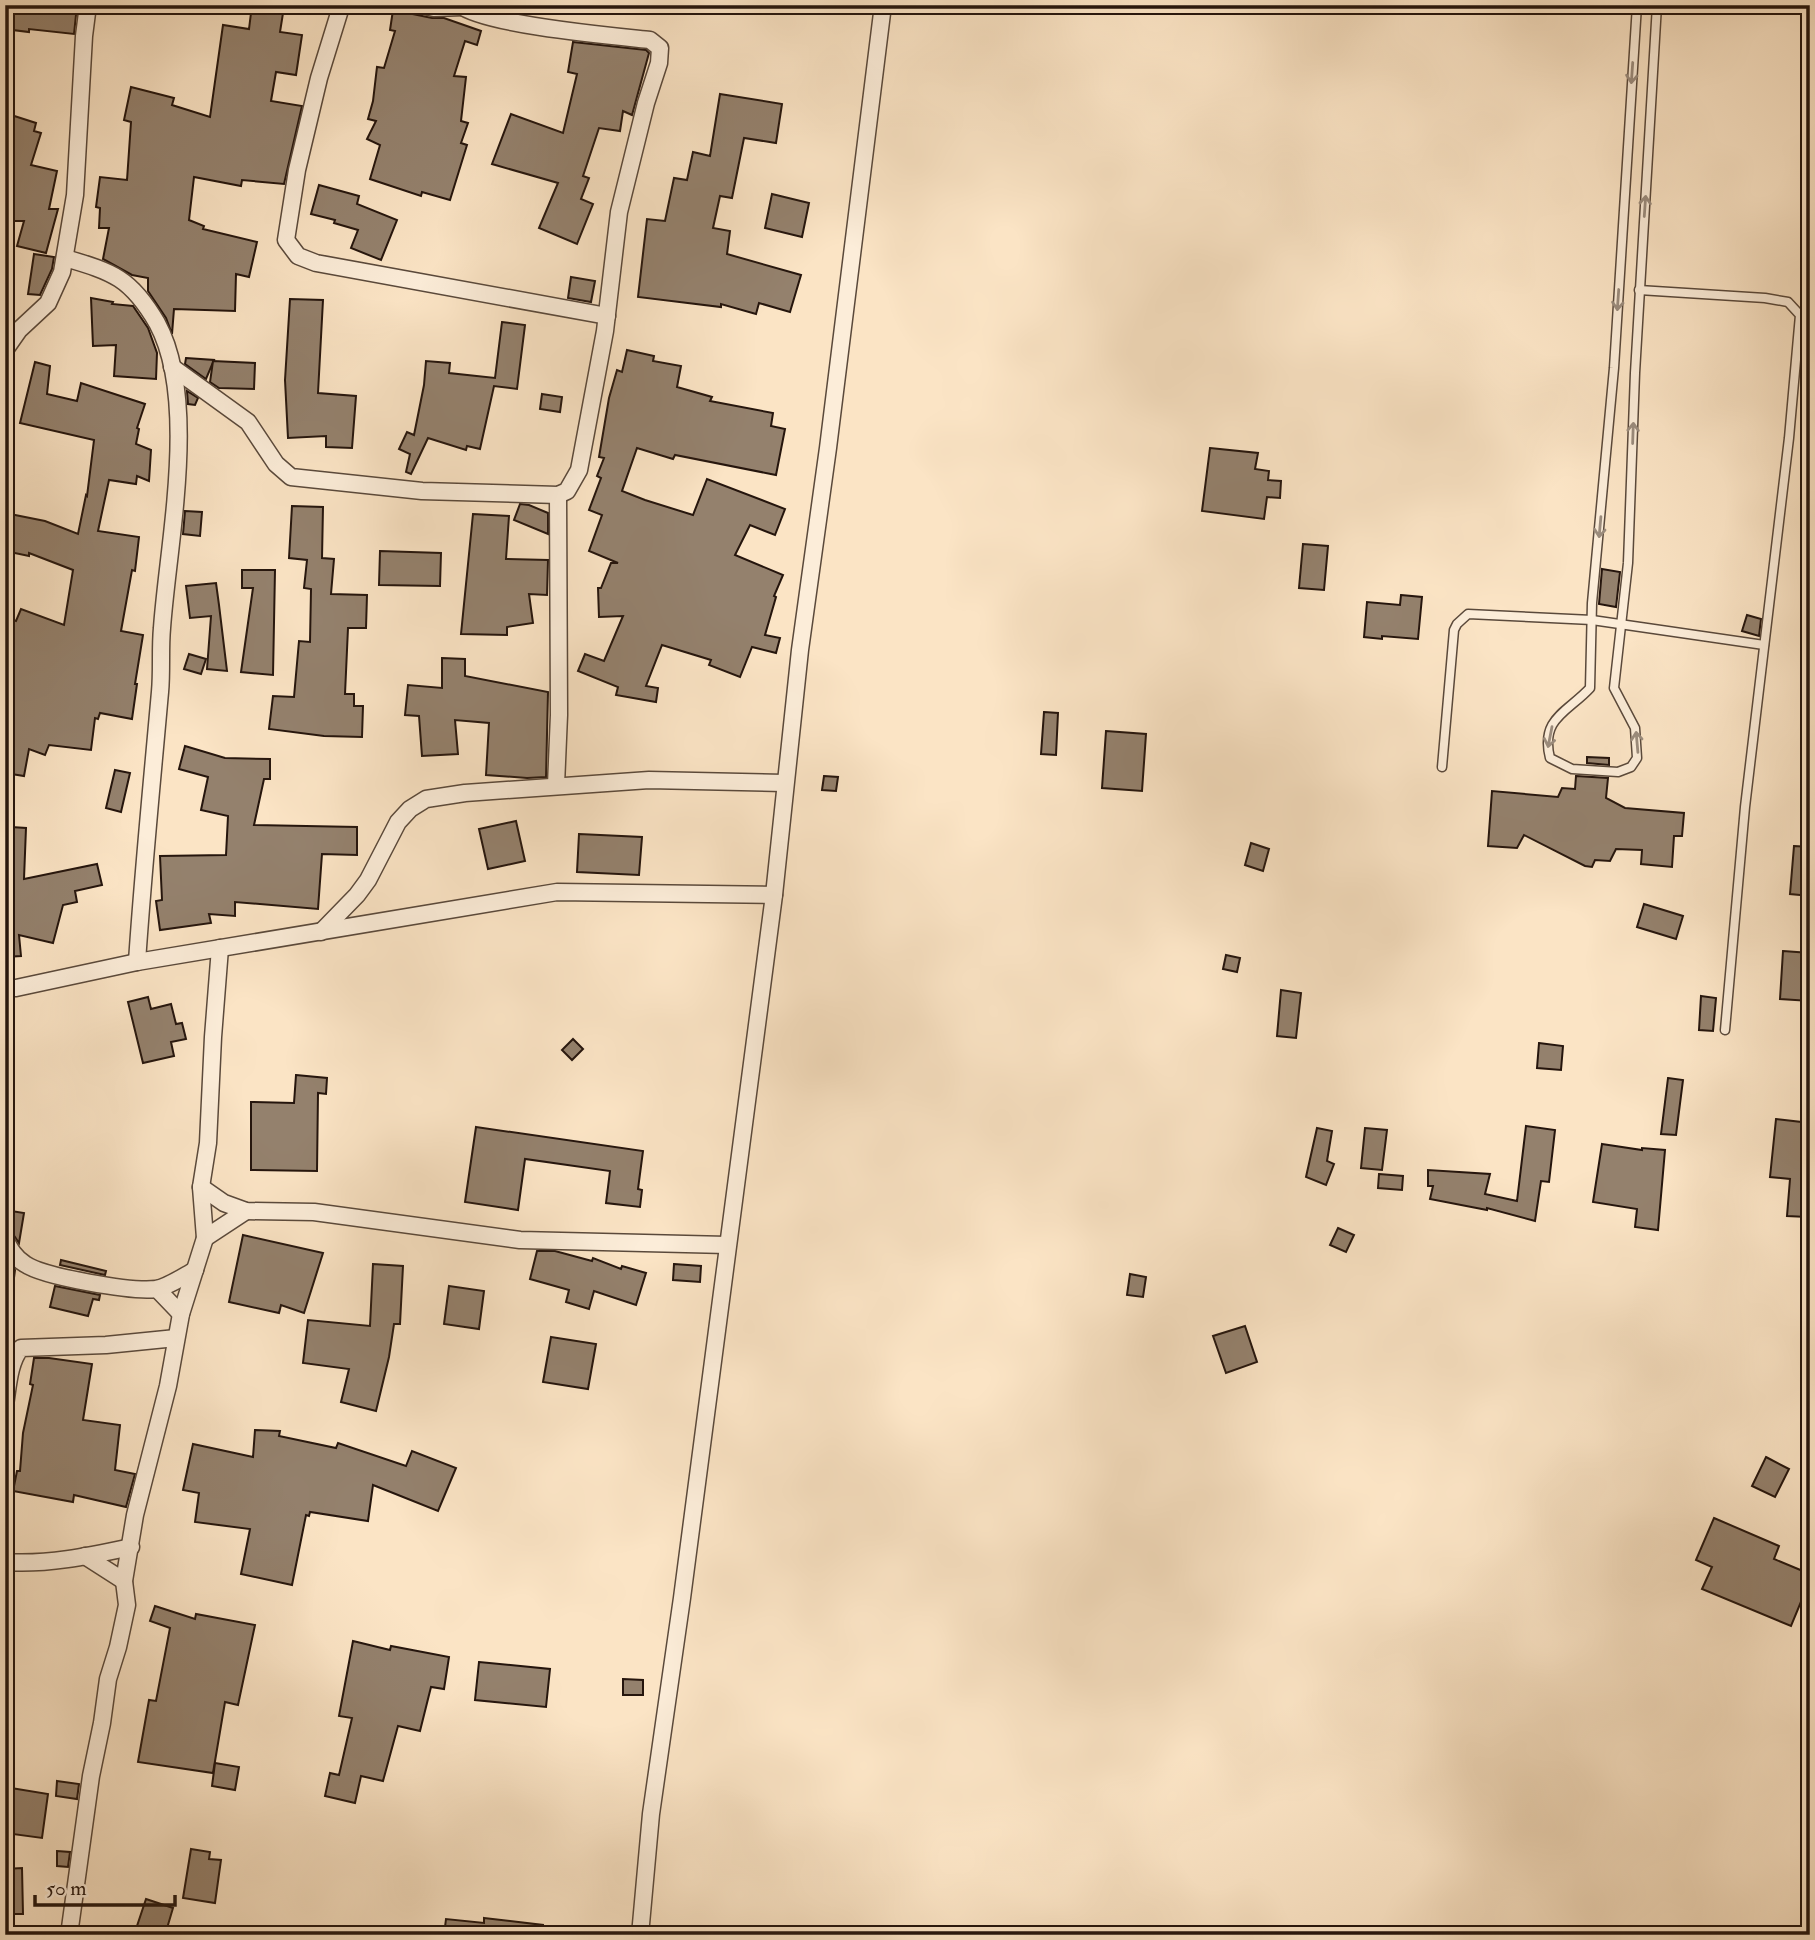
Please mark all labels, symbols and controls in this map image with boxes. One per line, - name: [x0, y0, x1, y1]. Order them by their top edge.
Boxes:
- one-way arrow: [1625, 62, 1638, 84]
- one-way arrow: [1639, 195, 1652, 218]
- one-way arrow: [1611, 289, 1624, 311]
- one-way arrow: [1626, 422, 1639, 445]
- one-way arrow: [1593, 515, 1606, 538]
- one-way arrow: [1543, 725, 1556, 748]
- one-way arrow: [1630, 731, 1643, 753]
- scale bar: [35, 1863, 175, 1907]
- text: 50 m: [46, 1875, 87, 1902]

